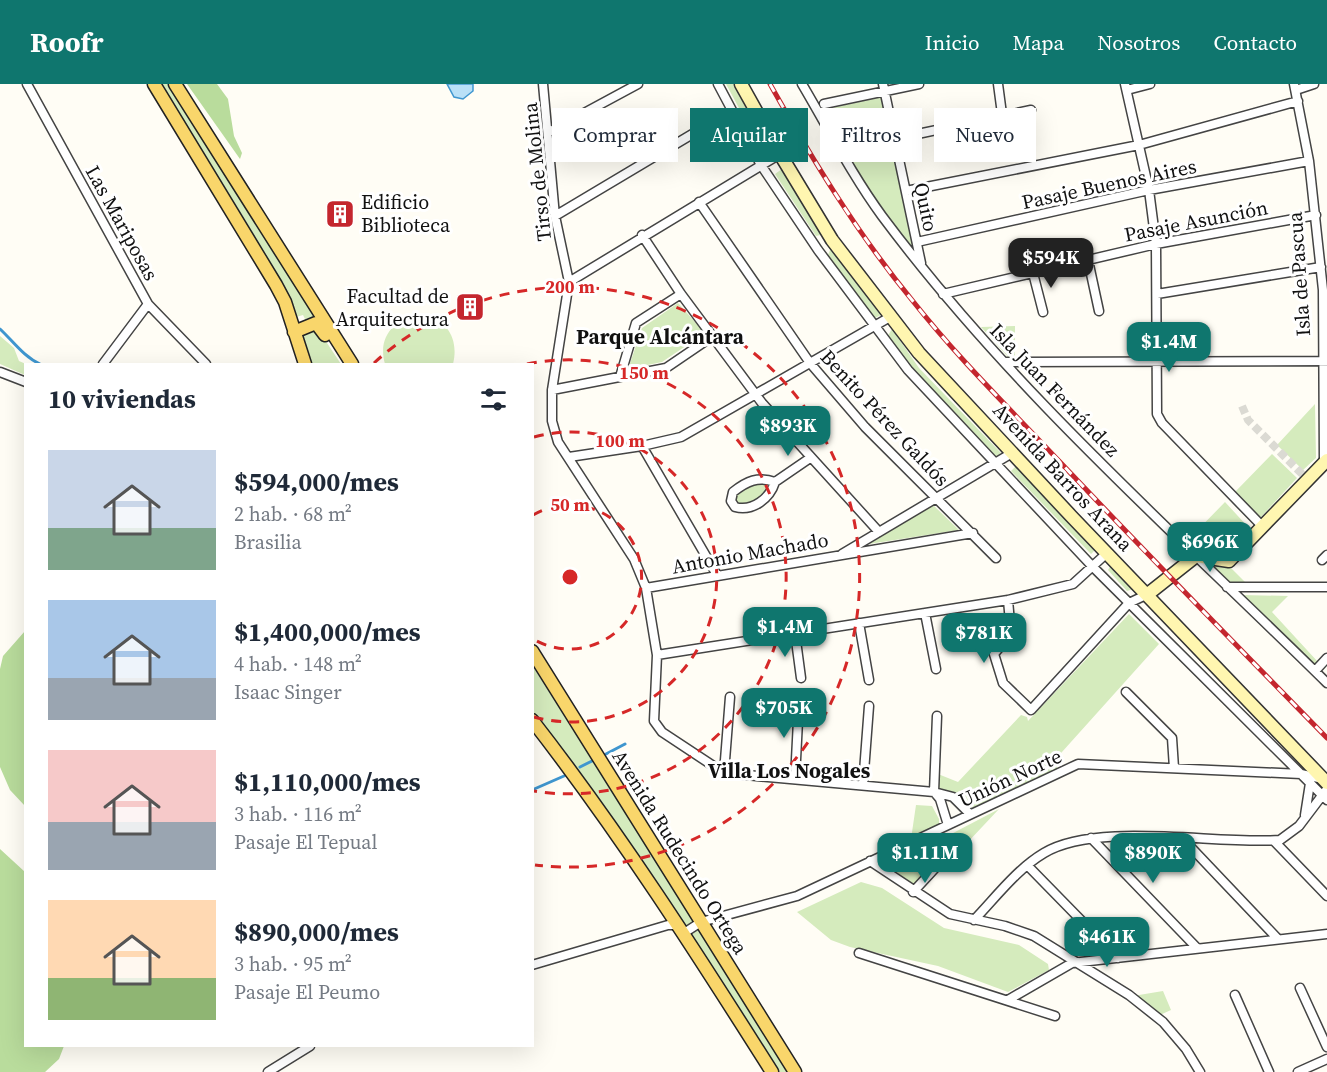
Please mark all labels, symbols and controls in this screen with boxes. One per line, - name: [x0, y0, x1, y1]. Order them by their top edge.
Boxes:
- text: Roofr: [30, 23, 104, 61]
- text: Inicio: [925, 28, 979, 57]
- text: Mapa: [1012, 28, 1064, 57]
- text: Nosotros: [1097, 28, 1180, 57]
- text: Contacto: [1213, 28, 1297, 57]
- street label: Tirso de Molina: [516, 100, 558, 243]
- chip: Comprar: [552, 108, 678, 162]
- chip: Alquilar: [690, 108, 808, 162]
- chip: Filtros: [820, 108, 922, 162]
- chip: Nuevo: [934, 108, 1036, 162]
- street label: Pasaje Buenos Aires: [1019, 152, 1199, 216]
- street label: Las Mariposas: [79, 160, 165, 286]
- street label: Quito: [907, 180, 945, 234]
- place label: Edificio Biblioteca: [361, 188, 451, 239]
- street label: Pasaje Asunción: [1122, 193, 1270, 249]
- building icon: Edificio Biblioteca: [324, 198, 356, 230]
- street label: Isla de Pascua: [1281, 210, 1317, 337]
- pin: $594K: [1009, 238, 1093, 289]
- text: $594K: [1022, 243, 1080, 271]
- text: 200 m: [545, 274, 595, 299]
- place label: Facultad de Arquitectura: [336, 282, 450, 333]
- building icon: Facultad de Arquitectura: [454, 291, 486, 323]
- street label: Isla Juan Fernández: [984, 317, 1126, 463]
- district label: Parque Alcántara: [576, 322, 745, 351]
- pin: $1.4M: [1127, 322, 1211, 373]
- text: $1.4M: [1141, 327, 1197, 355]
- street label: Benito Pérez Galdós: [814, 344, 956, 492]
- text: 150 m: [619, 360, 669, 385]
- text: 10 viviendas: [48, 381, 196, 417]
- icon: filters: [477, 383, 510, 416]
- street label: Avenida Barros Arana: [987, 397, 1140, 558]
- pin: $893K: [746, 406, 830, 457]
- text: $893K: [759, 411, 817, 439]
- text: 100 m: [595, 428, 645, 453]
- text: $594,000/mes: [234, 464, 399, 500]
- icon: home: [96, 474, 168, 546]
- text: 50 m: [550, 492, 590, 517]
- text: 2 hab. · 68 m²: [234, 500, 352, 528]
- pin: $696K: [1168, 522, 1252, 573]
- street label: Antonio Machado: [670, 525, 830, 581]
- text: $696K: [1181, 527, 1239, 555]
- text: Brasilia: [234, 528, 302, 556]
- centre of rings: [560, 567, 580, 587]
- pin: $1.4M: [743, 607, 827, 658]
- text: $1.4M: [757, 612, 813, 640]
- pin: $781K: [942, 613, 1026, 664]
- text: $1,400,000/mes: [234, 614, 421, 650]
- text: $781K: [955, 618, 1013, 646]
- icon: home: [96, 624, 168, 696]
- text: 4 hab. · 148 m²: [234, 650, 362, 678]
- text: Isaac Singer: [234, 678, 342, 706]
- pin: $705K: [742, 688, 826, 739]
- text: $705K: [755, 693, 813, 721]
- street label: Unión Norte: [954, 742, 1066, 814]
- street label: Avenida Rudecindo Ortega: [605, 744, 755, 960]
- district label: Villa Los Nogales: [708, 756, 871, 785]
- text: $1,110,000/mes: [234, 764, 421, 800]
- icon: home: [96, 774, 168, 846]
- text: 3 hab. · 116 m²: [234, 800, 362, 828]
- text: Pasaje El Tepual: [234, 828, 377, 856]
- pin: $1.11M: [876, 833, 974, 884]
- pin: $890K: [1111, 833, 1195, 884]
- text: $1.11M: [891, 838, 959, 866]
- text: $890K: [1124, 838, 1182, 866]
- text: $890,000/mes: [234, 914, 399, 950]
- pin: $461K: [1065, 917, 1149, 968]
- text: $461K: [1078, 922, 1136, 950]
- icon: home: [96, 924, 168, 996]
- text: 3 hab. · 95 m²: [234, 950, 352, 978]
- text: Pasaje El Peumo: [234, 978, 380, 1006]

